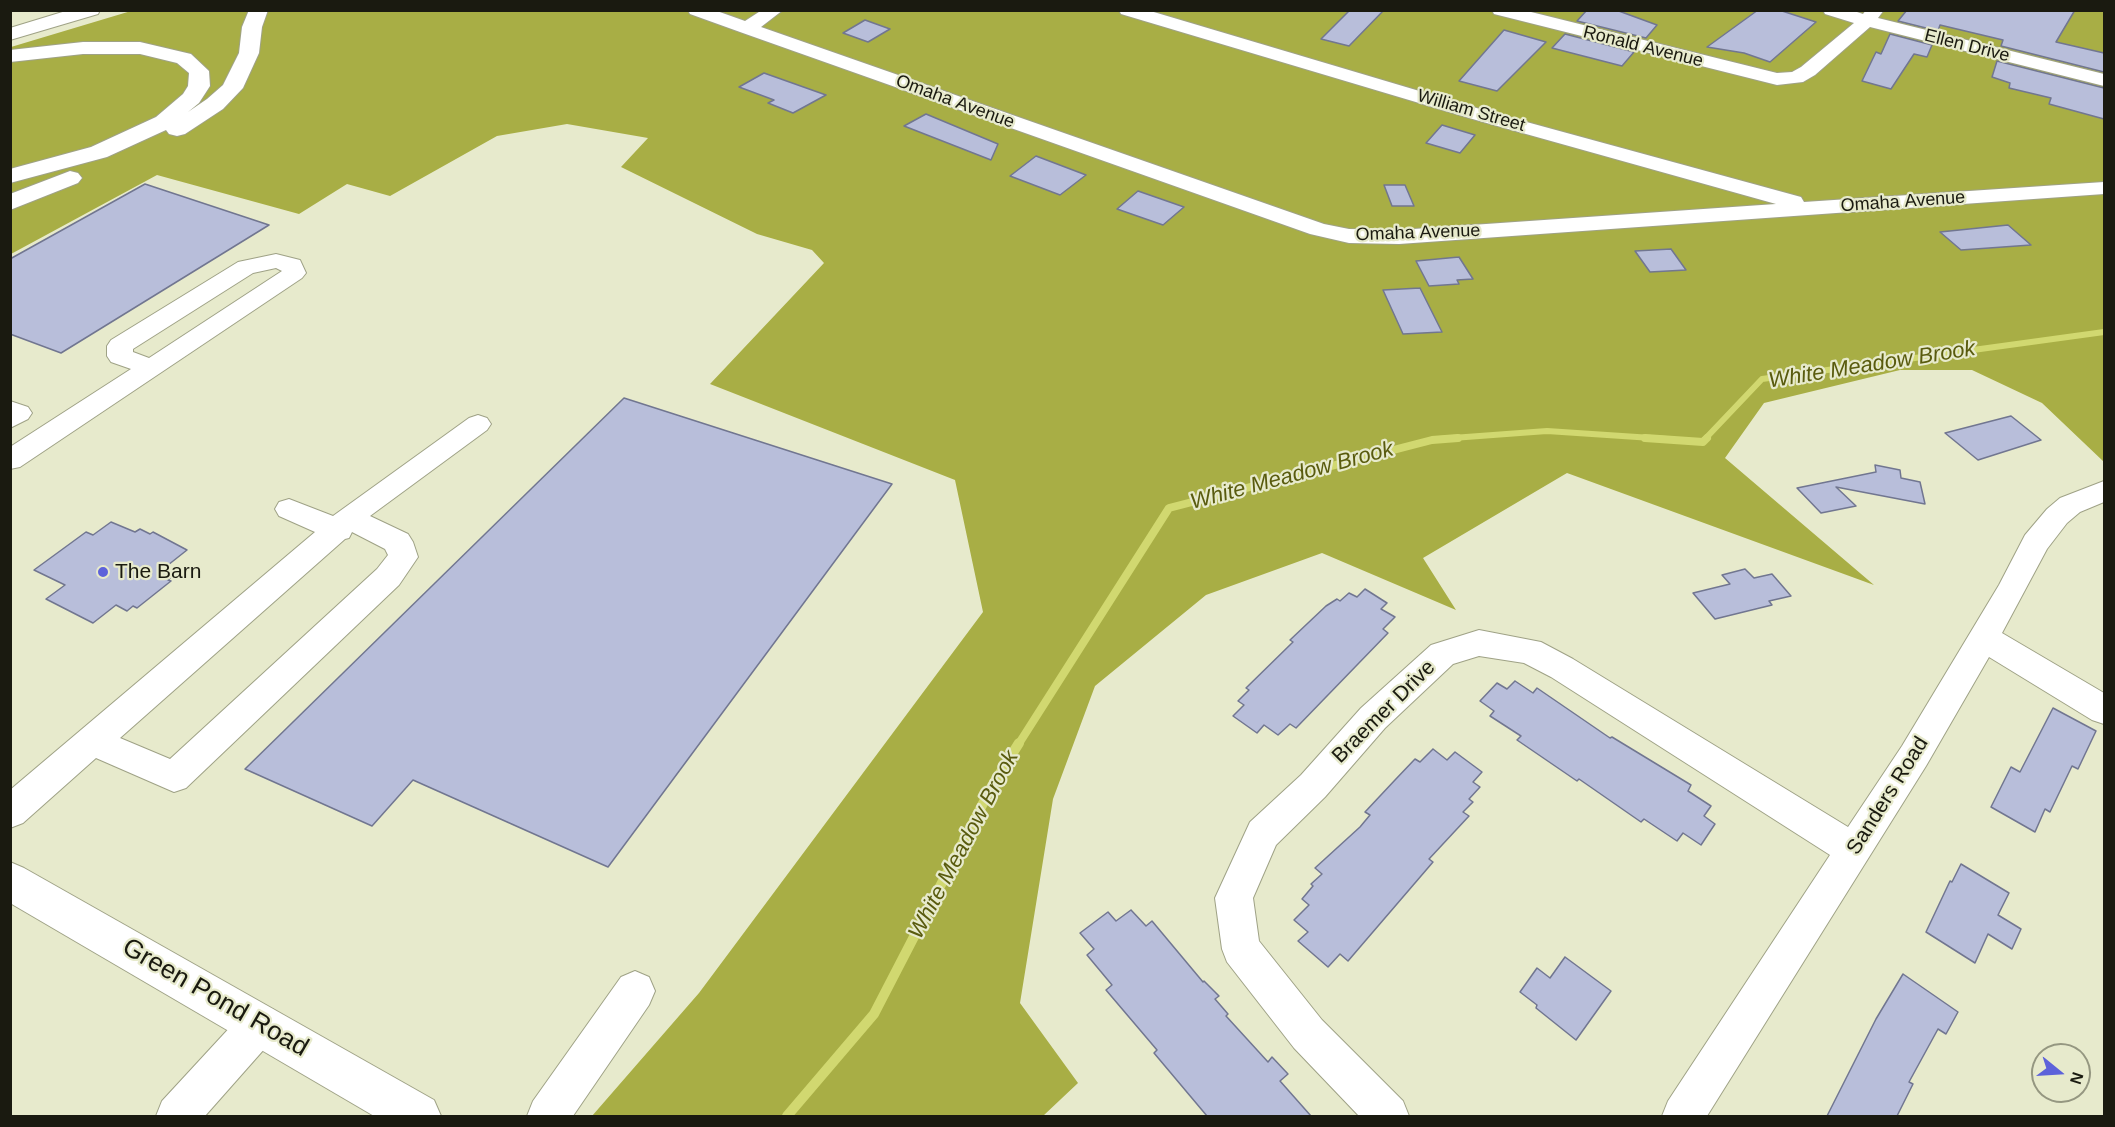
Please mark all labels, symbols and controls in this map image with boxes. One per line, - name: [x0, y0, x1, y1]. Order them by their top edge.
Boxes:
- street label: Ronald Avenue: [1581, 22, 1705, 72]
- street label: Ellen Drive: [1922, 25, 2012, 67]
- street label: Omaha Avenue: [893, 71, 1017, 133]
- street label: William Street: [1415, 85, 1527, 137]
- street label: Omaha Avenue: [1840, 187, 1966, 217]
- street label: Omaha Avenue: [1355, 220, 1481, 246]
- water label: White Meadow Brook: [1767, 336, 1977, 394]
- water label: White Meadow Brook: [1188, 436, 1396, 516]
- place label: The Barn: [115, 559, 201, 585]
- marker: The Barn: [96, 565, 110, 579]
- street label: Braemer Drive: [1327, 655, 1441, 769]
- street label: Sanders Road: [1842, 732, 1934, 860]
- water label: White Meadow Brook: [903, 746, 1025, 944]
- street label: Green Pond Road: [116, 932, 314, 1064]
- north arrow: [2031, 1043, 2091, 1103]
- text: N: [2067, 1070, 2087, 1086]

